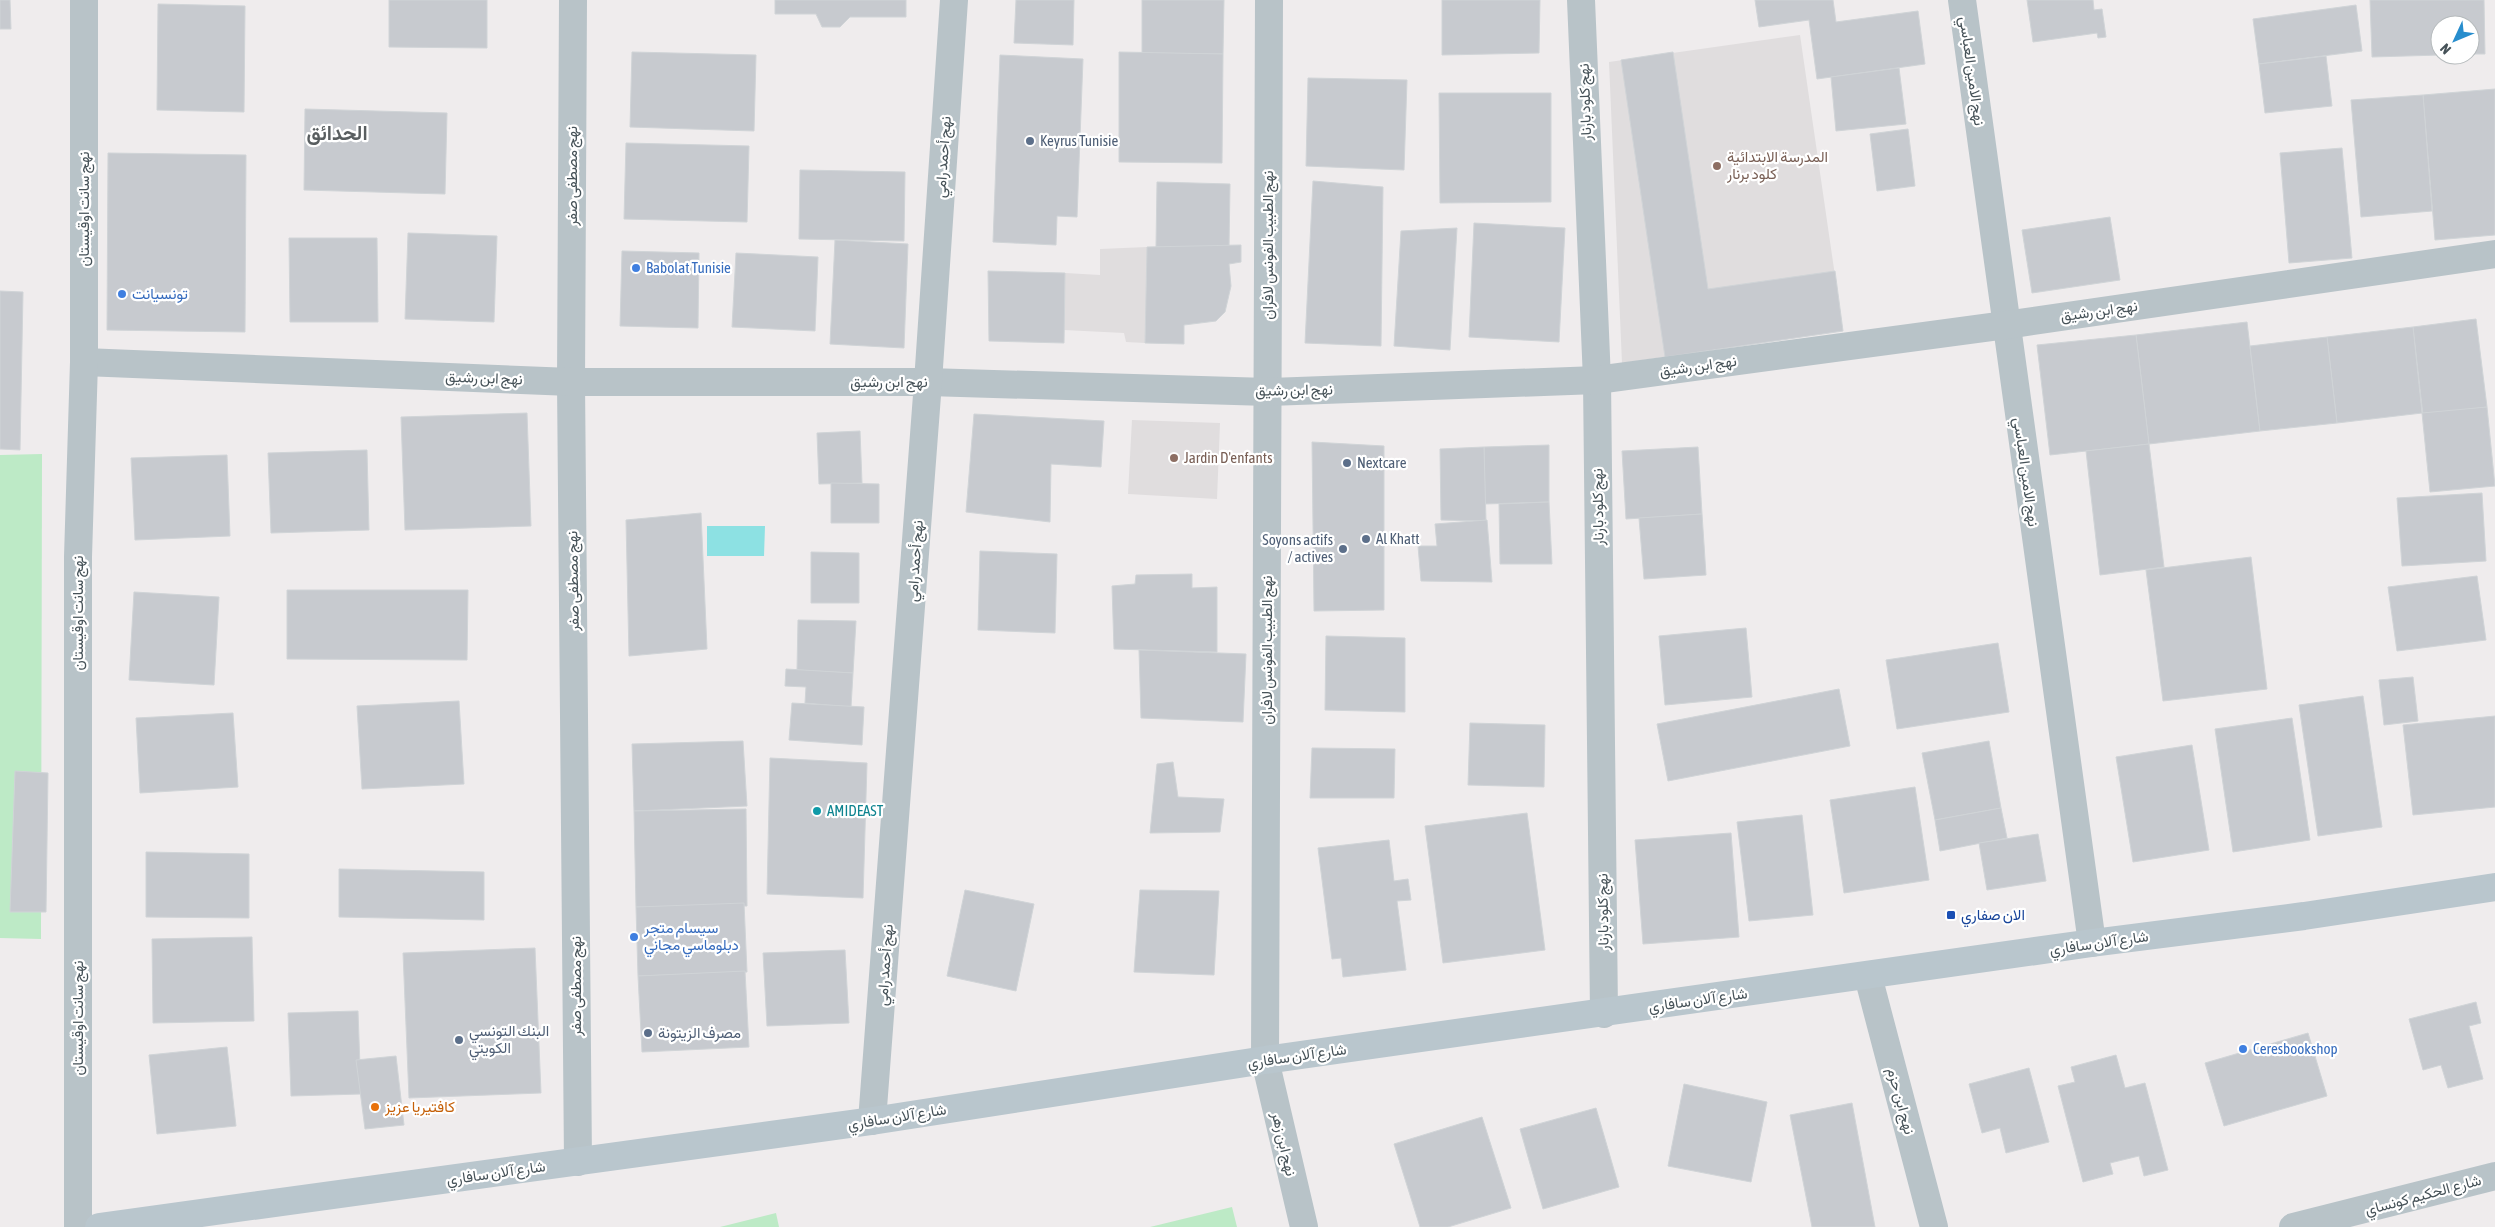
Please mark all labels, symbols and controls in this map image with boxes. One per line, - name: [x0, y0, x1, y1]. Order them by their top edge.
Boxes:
- street label: نهج الامين العباسي: [1951, 15, 1989, 127]
- north arrow: [2430, 15, 2480, 65]
- text: N: [2437, 41, 2454, 58]
- street label: نهج كلود بارنار: [1575, 63, 1597, 142]
- street label: نهج أحمد رامي: [931, 116, 959, 199]
- district label: الحدائق: [306, 121, 368, 145]
- street label: نهج مصطفى صفر: [563, 126, 583, 227]
- place label: Keyrus Tunisie: [1040, 132, 1118, 149]
- marker: Keyrus Tunisie: [1024, 135, 1036, 147]
- place label: المدرسة الابتدائية كلود برنار: [1726, 148, 1828, 183]
- street label: نهج سانت اوقيستان: [75, 151, 95, 267]
- marker: المدرسة الابتدائية كلود برنار: [1711, 160, 1723, 172]
- street label: نهج الطبيب الفونس لافران: [1259, 170, 1279, 320]
- place label: Babolat Tunisie: [646, 259, 731, 276]
- marker: Babolat Tunisie: [630, 262, 642, 274]
- place label: تونسيانت: [132, 285, 188, 303]
- marker: تونسيانت: [116, 288, 128, 300]
- street label: نهج ابن رشيق: [2059, 297, 2139, 327]
- street label: نهج ابن رشيق: [1658, 352, 1738, 382]
- street label: نهج ابن رشيق: [445, 368, 523, 390]
- street label: نهج ابن رشيق: [850, 373, 928, 393]
- street label: نهج ابن رشيق: [1255, 380, 1333, 402]
- street label: نهج الامين العباسي: [2005, 416, 2043, 528]
- place label: Jardin D'enfants: [1184, 449, 1272, 466]
- marker: Jardin D'enfants: [1168, 452, 1180, 464]
- place label: Nextcare: [1357, 454, 1407, 471]
- marker: Nextcare: [1341, 457, 1353, 469]
- street label: نهج كلود بارنار: [1588, 468, 1610, 547]
- street label: نهج أحمد رامي: [903, 520, 931, 603]
- place label: Al Khatt: [1376, 530, 1420, 547]
- street label: نهج مصطفى صفر: [563, 531, 585, 632]
- place label: Soyons actifs / actives: [1262, 531, 1333, 565]
- marker: Al Khatt: [1360, 533, 1372, 545]
- marker: Soyons actifs / actives: [1337, 543, 1349, 555]
- street label: نهج سانت اوقيستان: [69, 555, 89, 671]
- street label: نهج الطبيب الفونس لافران: [1258, 575, 1278, 725]
- place label: AMIDEAST: [827, 802, 884, 819]
- marker: AMIDEAST: [811, 805, 823, 817]
- street label: نهج كلود بارنار: [1593, 873, 1615, 952]
- place label: الان صفاري: [1961, 906, 2025, 928]
- marker: الان صفاري: [1945, 909, 1957, 921]
- place label: سيسام متجر دبلوماسي مجاني: [643, 919, 739, 958]
- street label: نهج أحمد رامي: [873, 924, 901, 1007]
- street label: شارع آلان سافاري: [2048, 927, 2150, 963]
- marker: سيسام متجر دبلوماسي مجاني: [628, 931, 640, 943]
- street label: نهج مصطفى صفر: [567, 936, 587, 1037]
- street label: نهج سانت اوقيستان: [69, 960, 89, 1076]
- street label: شارع آلان سافاري: [1647, 984, 1749, 1020]
- place label: البنك التونسي الكويتي: [469, 1022, 549, 1061]
- place label: مصرف الزيتونة: [658, 1024, 741, 1042]
- marker: مصرف الزيتونة: [642, 1027, 654, 1039]
- marker: البنك التونسي الكويتي: [453, 1034, 465, 1046]
- street label: شارع آلان سافاري: [1246, 1040, 1348, 1076]
- place label: Ceresbookshop: [2253, 1040, 2338, 1057]
- marker: Ceresbookshop: [2237, 1043, 2249, 1055]
- street label: نهج ابن حزم: [1882, 1066, 1919, 1137]
- place label: كافتيريا عزيز: [384, 1098, 455, 1116]
- street label: شارع آلان سافاري: [846, 1100, 948, 1138]
- marker: كافتيريا عزيز: [369, 1101, 381, 1113]
- street label: نهج ابن زهر: [1266, 1109, 1300, 1178]
- street label: شارع آلان سافاري: [445, 1157, 547, 1193]
- street label: شارع الحكيم كونساي: [2363, 1171, 2484, 1223]

